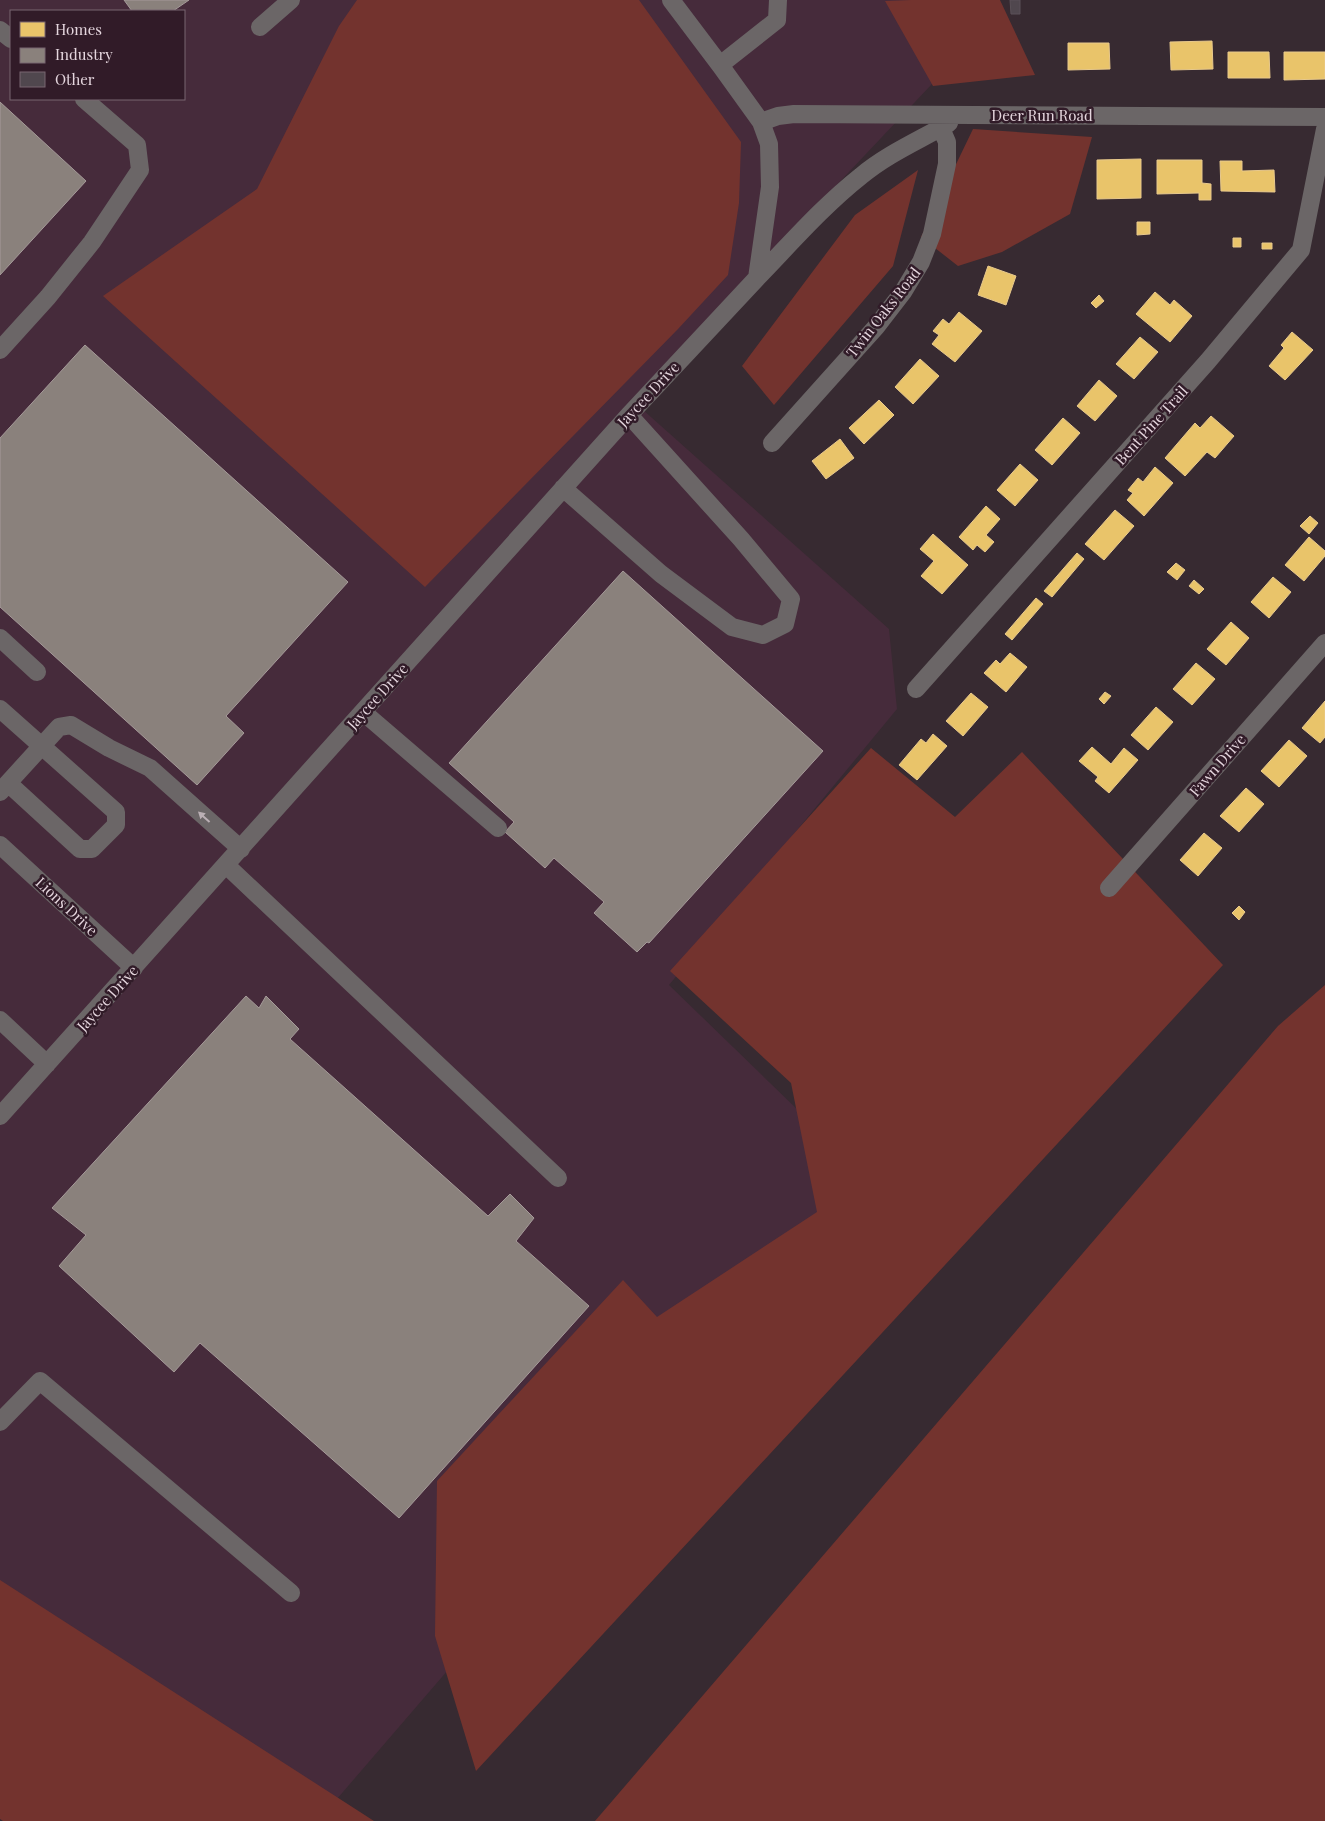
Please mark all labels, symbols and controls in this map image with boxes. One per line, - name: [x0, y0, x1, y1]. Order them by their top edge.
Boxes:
- legend: [10, 10, 185, 100]
- text: Homes: [55, 19, 102, 39]
- text: Industry: [55, 44, 113, 64]
- text: Other: [55, 69, 95, 89]
- street label: Deer Run Road: [991, 105, 1093, 125]
- street label: Twin Oaks Road: [841, 263, 925, 361]
- street label: Jaycee Drive: [612, 357, 683, 432]
- street label: Bent Pine Trail: [1110, 381, 1192, 469]
- street label: Jaycee Drive: [341, 659, 412, 734]
- street label: Fawn Drive: [1184, 730, 1250, 800]
- one-way arrow: [198, 811, 211, 822]
- street label: Lions Drive: [32, 872, 102, 940]
- street label: Jaycee Drive: [71, 961, 142, 1036]

